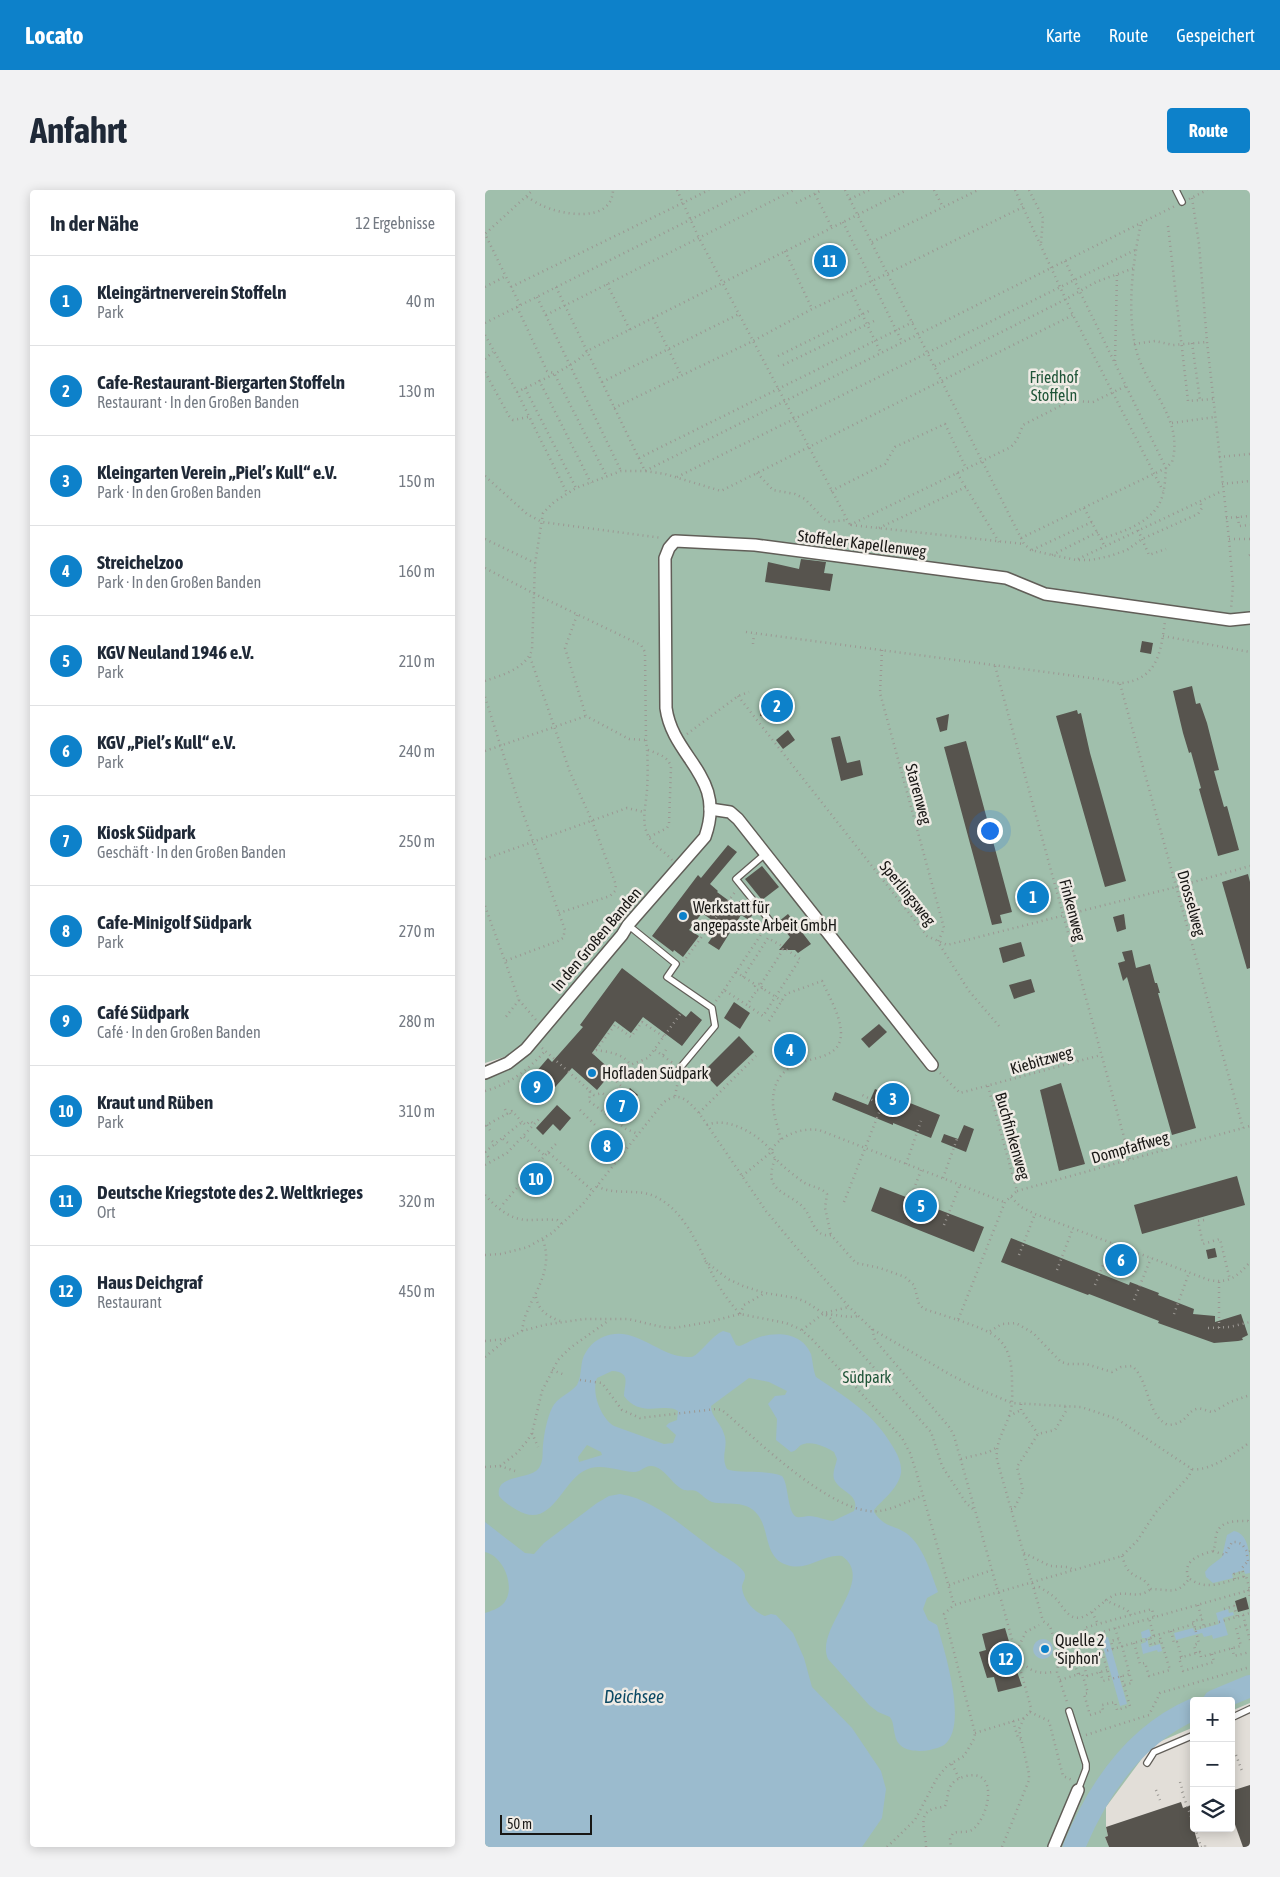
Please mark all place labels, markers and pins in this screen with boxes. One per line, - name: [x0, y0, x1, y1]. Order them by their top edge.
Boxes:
- pin: 11: [814, 242, 846, 280]
- pin: 2: [761, 687, 793, 725]
- pin: 1: [1017, 878, 1049, 916]
- place label: Werkstatt für angepasste Arbeit GmbH: [693, 898, 837, 935]
- marker: Werkstatt für angepasste Arbeit GmbH: [677, 910, 689, 922]
- pin: 4: [774, 1031, 806, 1069]
- place label: Hofladen Südpark: [602, 1064, 709, 1083]
- marker: Hofladen Südpark: [586, 1067, 598, 1079]
- pin: 9: [521, 1068, 553, 1106]
- pin: 3: [877, 1080, 909, 1118]
- pin: 7: [606, 1087, 638, 1125]
- pin: 8: [591, 1127, 623, 1165]
- pin: 10: [520, 1160, 552, 1198]
- pin: 5: [905, 1187, 937, 1225]
- pin: 6: [1105, 1241, 1137, 1279]
- place label: Quelle 2 'Siphon': [1055, 1631, 1105, 1668]
- pin: 12: [990, 1640, 1022, 1678]
- marker: Quelle 2 'Siphon': [1039, 1643, 1051, 1655]

